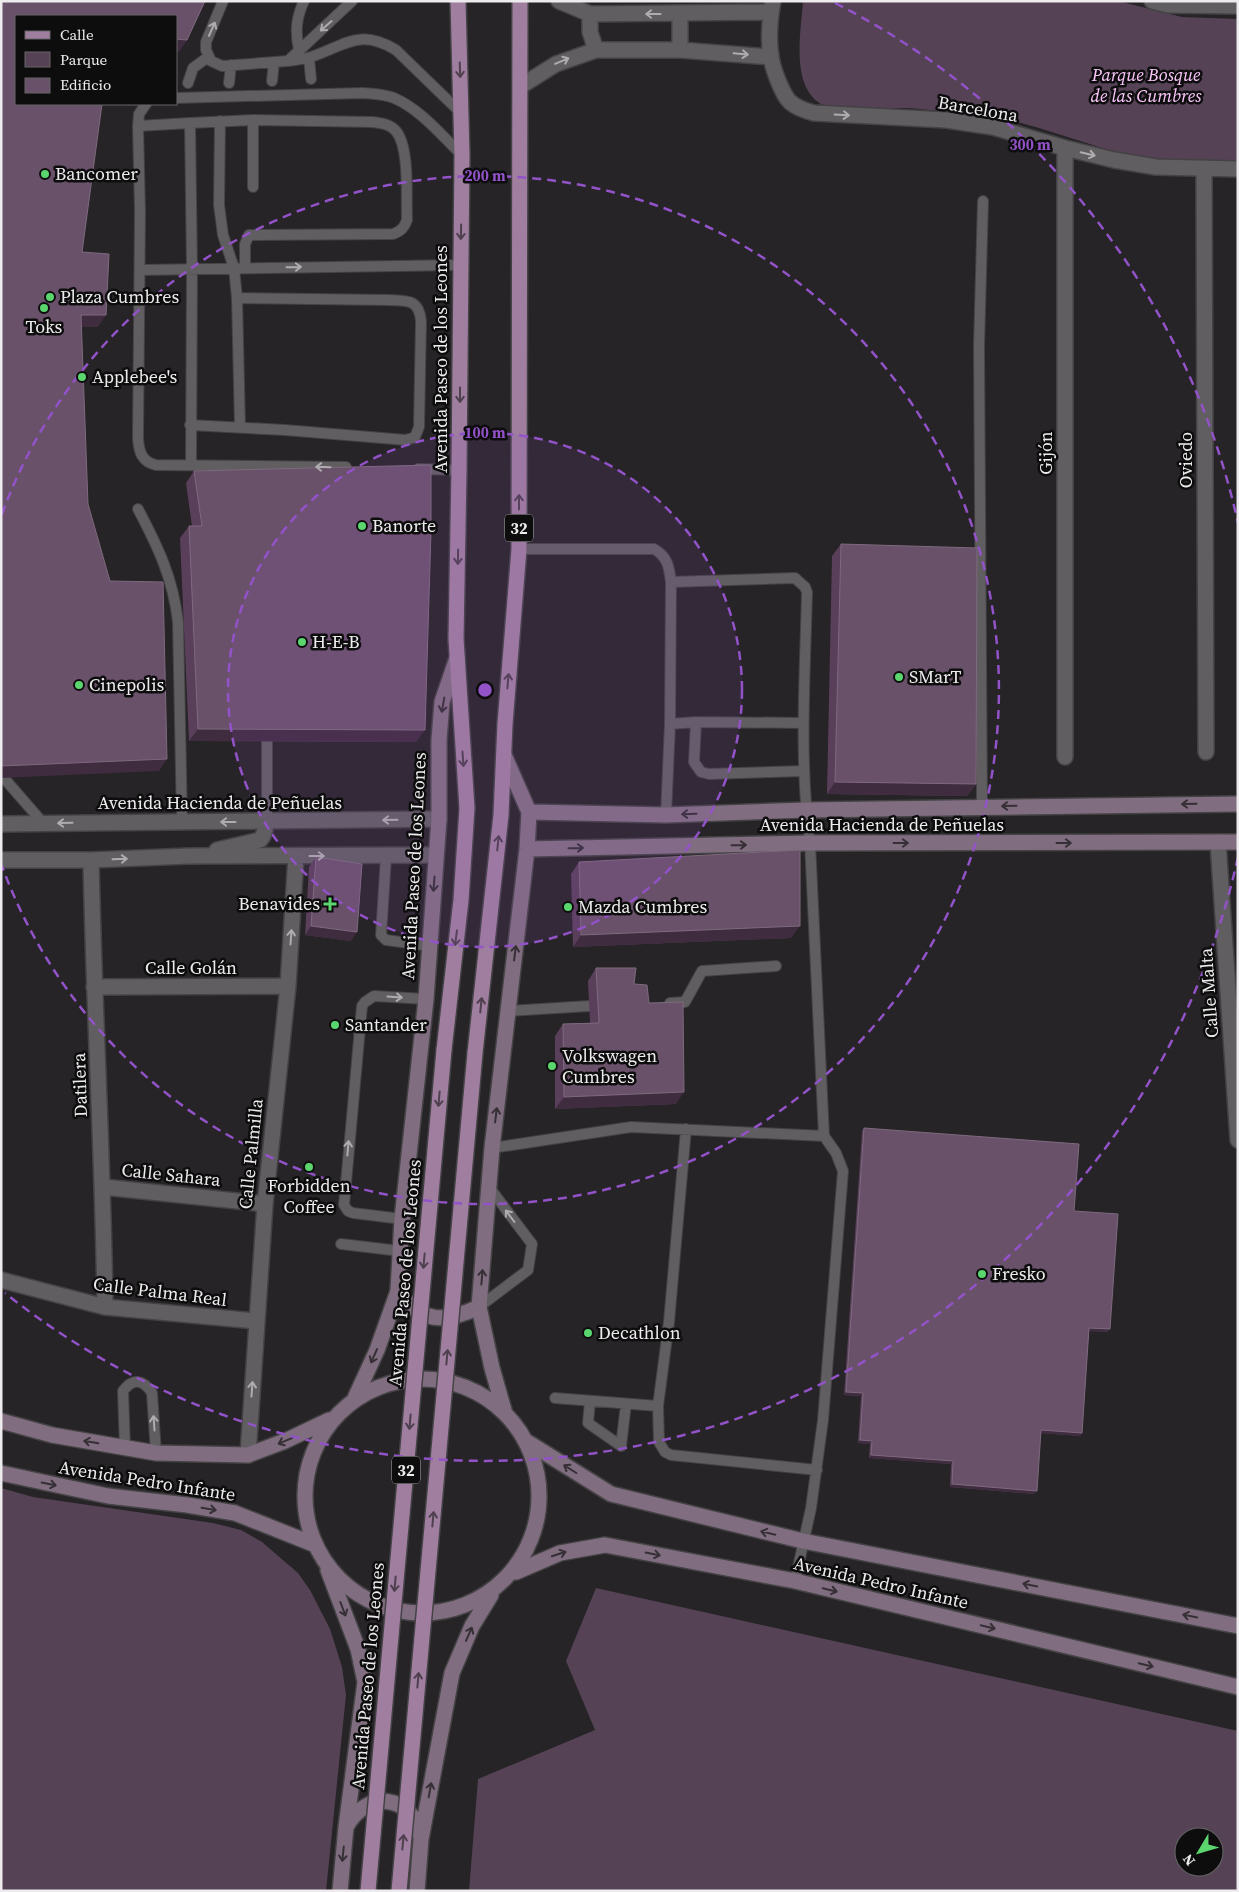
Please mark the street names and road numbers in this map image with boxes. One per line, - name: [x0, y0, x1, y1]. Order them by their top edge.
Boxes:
- street label: Barcelona: [936, 89, 1021, 128]
- street label: Avenida Paseo de los Leones: [428, 245, 453, 473]
- street label: Gijón: [1033, 431, 1058, 475]
- street label: Oviedo: [1173, 432, 1198, 488]
- road number: 32: [505, 514, 533, 542]
- street label: Avenida Paseo de los Leones: [395, 751, 432, 980]
- street label: Avenida Hacienda de Peñuelas: [98, 790, 342, 815]
- street label: Avenida Hacienda de Peñuelas: [760, 812, 1004, 837]
- street label: Calle Malta: [1193, 946, 1224, 1039]
- street label: Calle Golán: [145, 955, 237, 980]
- street label: Datilera: [66, 1052, 93, 1118]
- street label: Calle Palmilla: [232, 1097, 269, 1210]
- street label: Calle Sahara: [120, 1157, 223, 1192]
- street label: Avenida Paseo de los Leones: [382, 1158, 427, 1388]
- street label: Calle Palma Real: [92, 1271, 228, 1312]
- street label: Avenida Pedro Infante: [57, 1454, 237, 1507]
- road number: 32: [392, 1456, 420, 1484]
- street label: Avenida Pedro Infante: [791, 1550, 971, 1615]
- street label: Avenida Paseo de los Leones: [345, 1561, 390, 1791]

